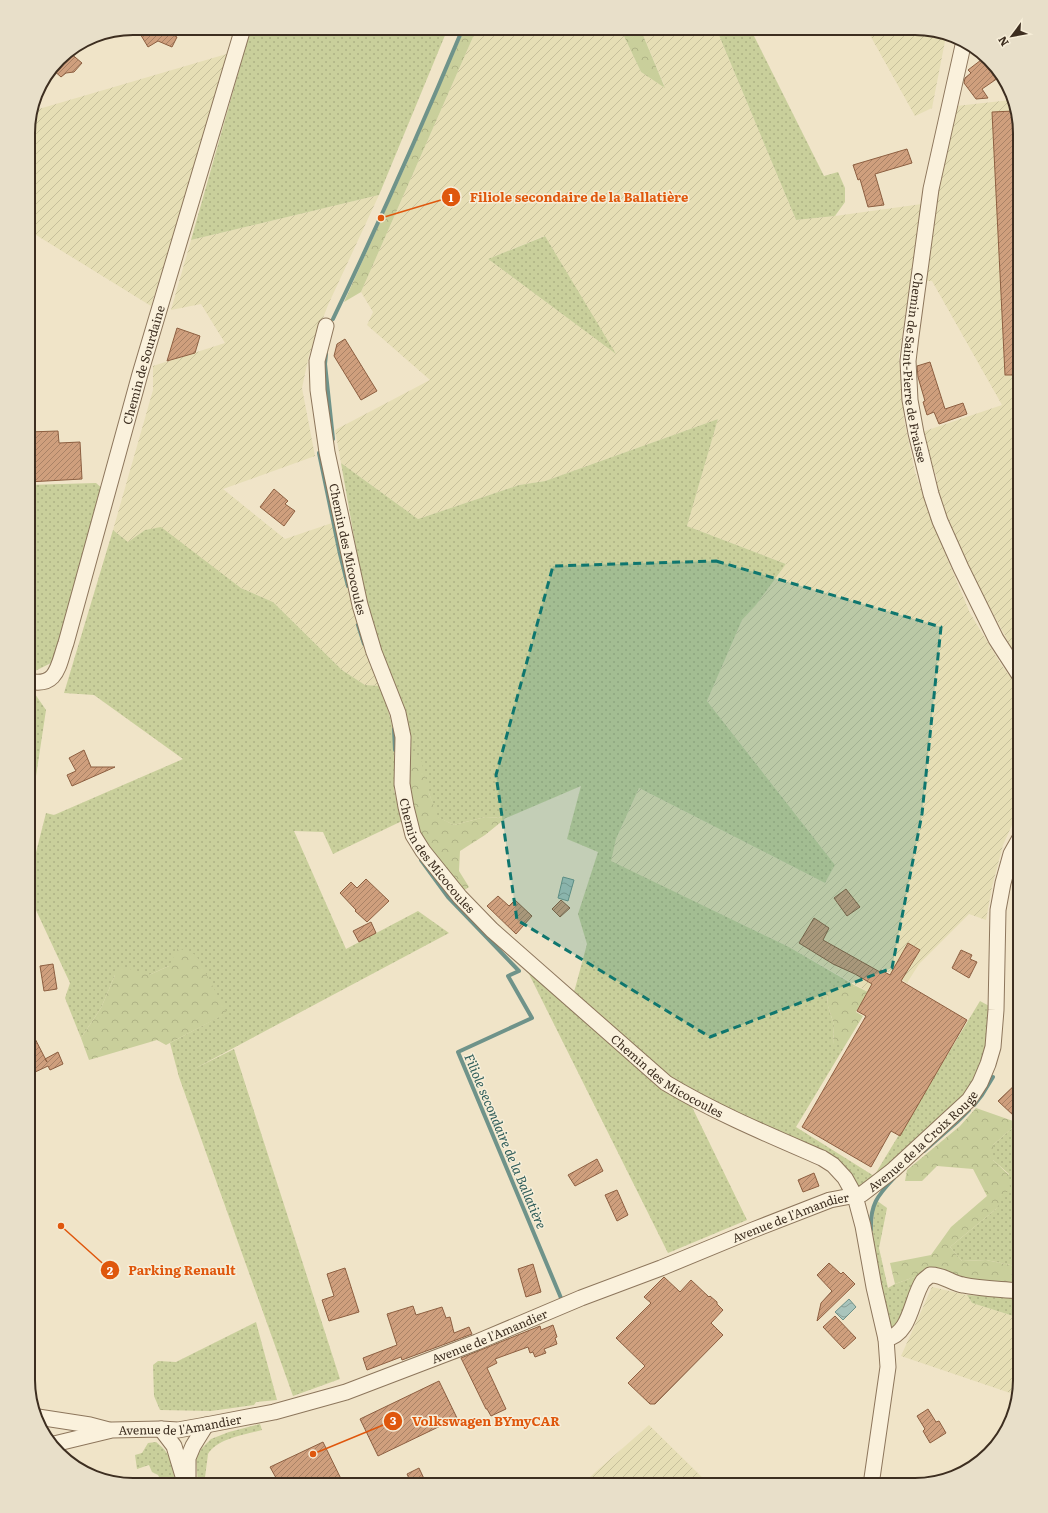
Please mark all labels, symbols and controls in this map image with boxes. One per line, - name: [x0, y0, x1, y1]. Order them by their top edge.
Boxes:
- north arrow: [992, 16, 1032, 56]
- text: N: [993, 34, 1012, 50]
- callout: Filiole secondaire de la Ballatière: [441, 185, 696, 210]
- text: Filiole secondaire de la Ballatière: [470, 187, 688, 206]
- text: 1: [449, 188, 454, 206]
- street label: Chemin de Saint-Pierre de Fraisse: [899, 271, 932, 464]
- street label: Chemin de Sourdaine: [117, 303, 169, 427]
- street label: Chemin des Micocoules: [325, 481, 372, 618]
- street label: Chemin des Micocoules: [396, 797, 480, 917]
- street label: Chemin des Micocoules: [607, 1030, 727, 1122]
- water label: Filiole secondaire de la Ballatière: [460, 1050, 552, 1232]
- street label: Avenue de la Croix Rouge: [864, 1087, 982, 1196]
- street label: Avenue de l'Amandier: [729, 1188, 851, 1247]
- callout: Parking Renault: [100, 1258, 244, 1283]
- text: Parking Renault: [128, 1260, 236, 1279]
- text: 2: [107, 1261, 114, 1279]
- street label: Avenue de l'Amandier: [429, 1304, 550, 1368]
- street label: Avenue de l'Amandier: [118, 1409, 243, 1439]
- callout: Volkswagen BYmyCAR: [383, 1409, 568, 1434]
- text: 3: [390, 1411, 397, 1429]
- text: Volkswagen BYmyCAR: [412, 1411, 560, 1430]

